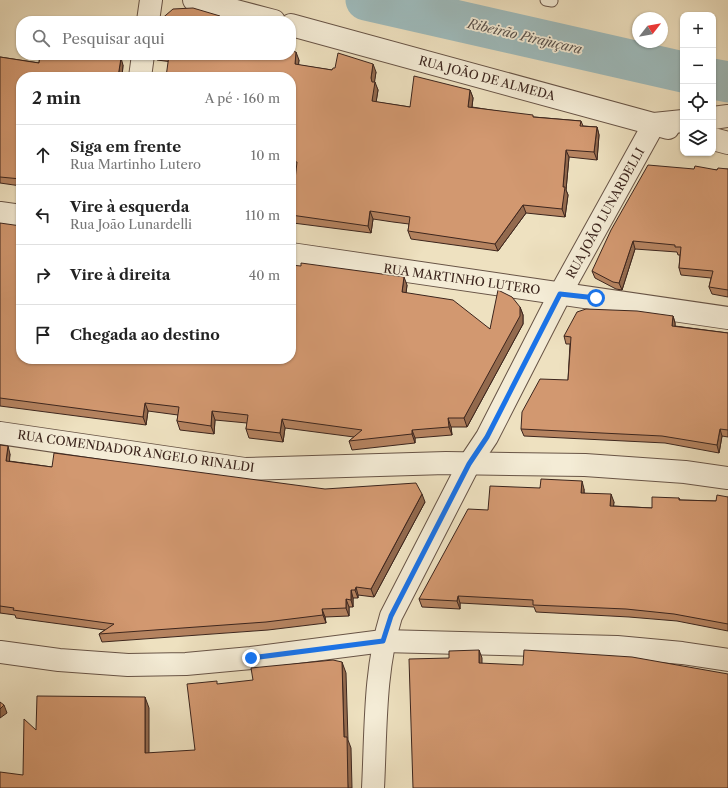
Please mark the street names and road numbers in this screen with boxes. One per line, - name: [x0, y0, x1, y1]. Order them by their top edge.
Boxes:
- street label: RUA JOÃO DE ALMEDA: [417, 52, 558, 104]
- street label: RUA JOÃO LUNARDELLI: [562, 144, 647, 281]
- street label: RUA MARTINHO LUTERO: [383, 261, 541, 297]
- street label: RUA COMENDADOR ANGELO RINALDI: [17, 427, 255, 475]

